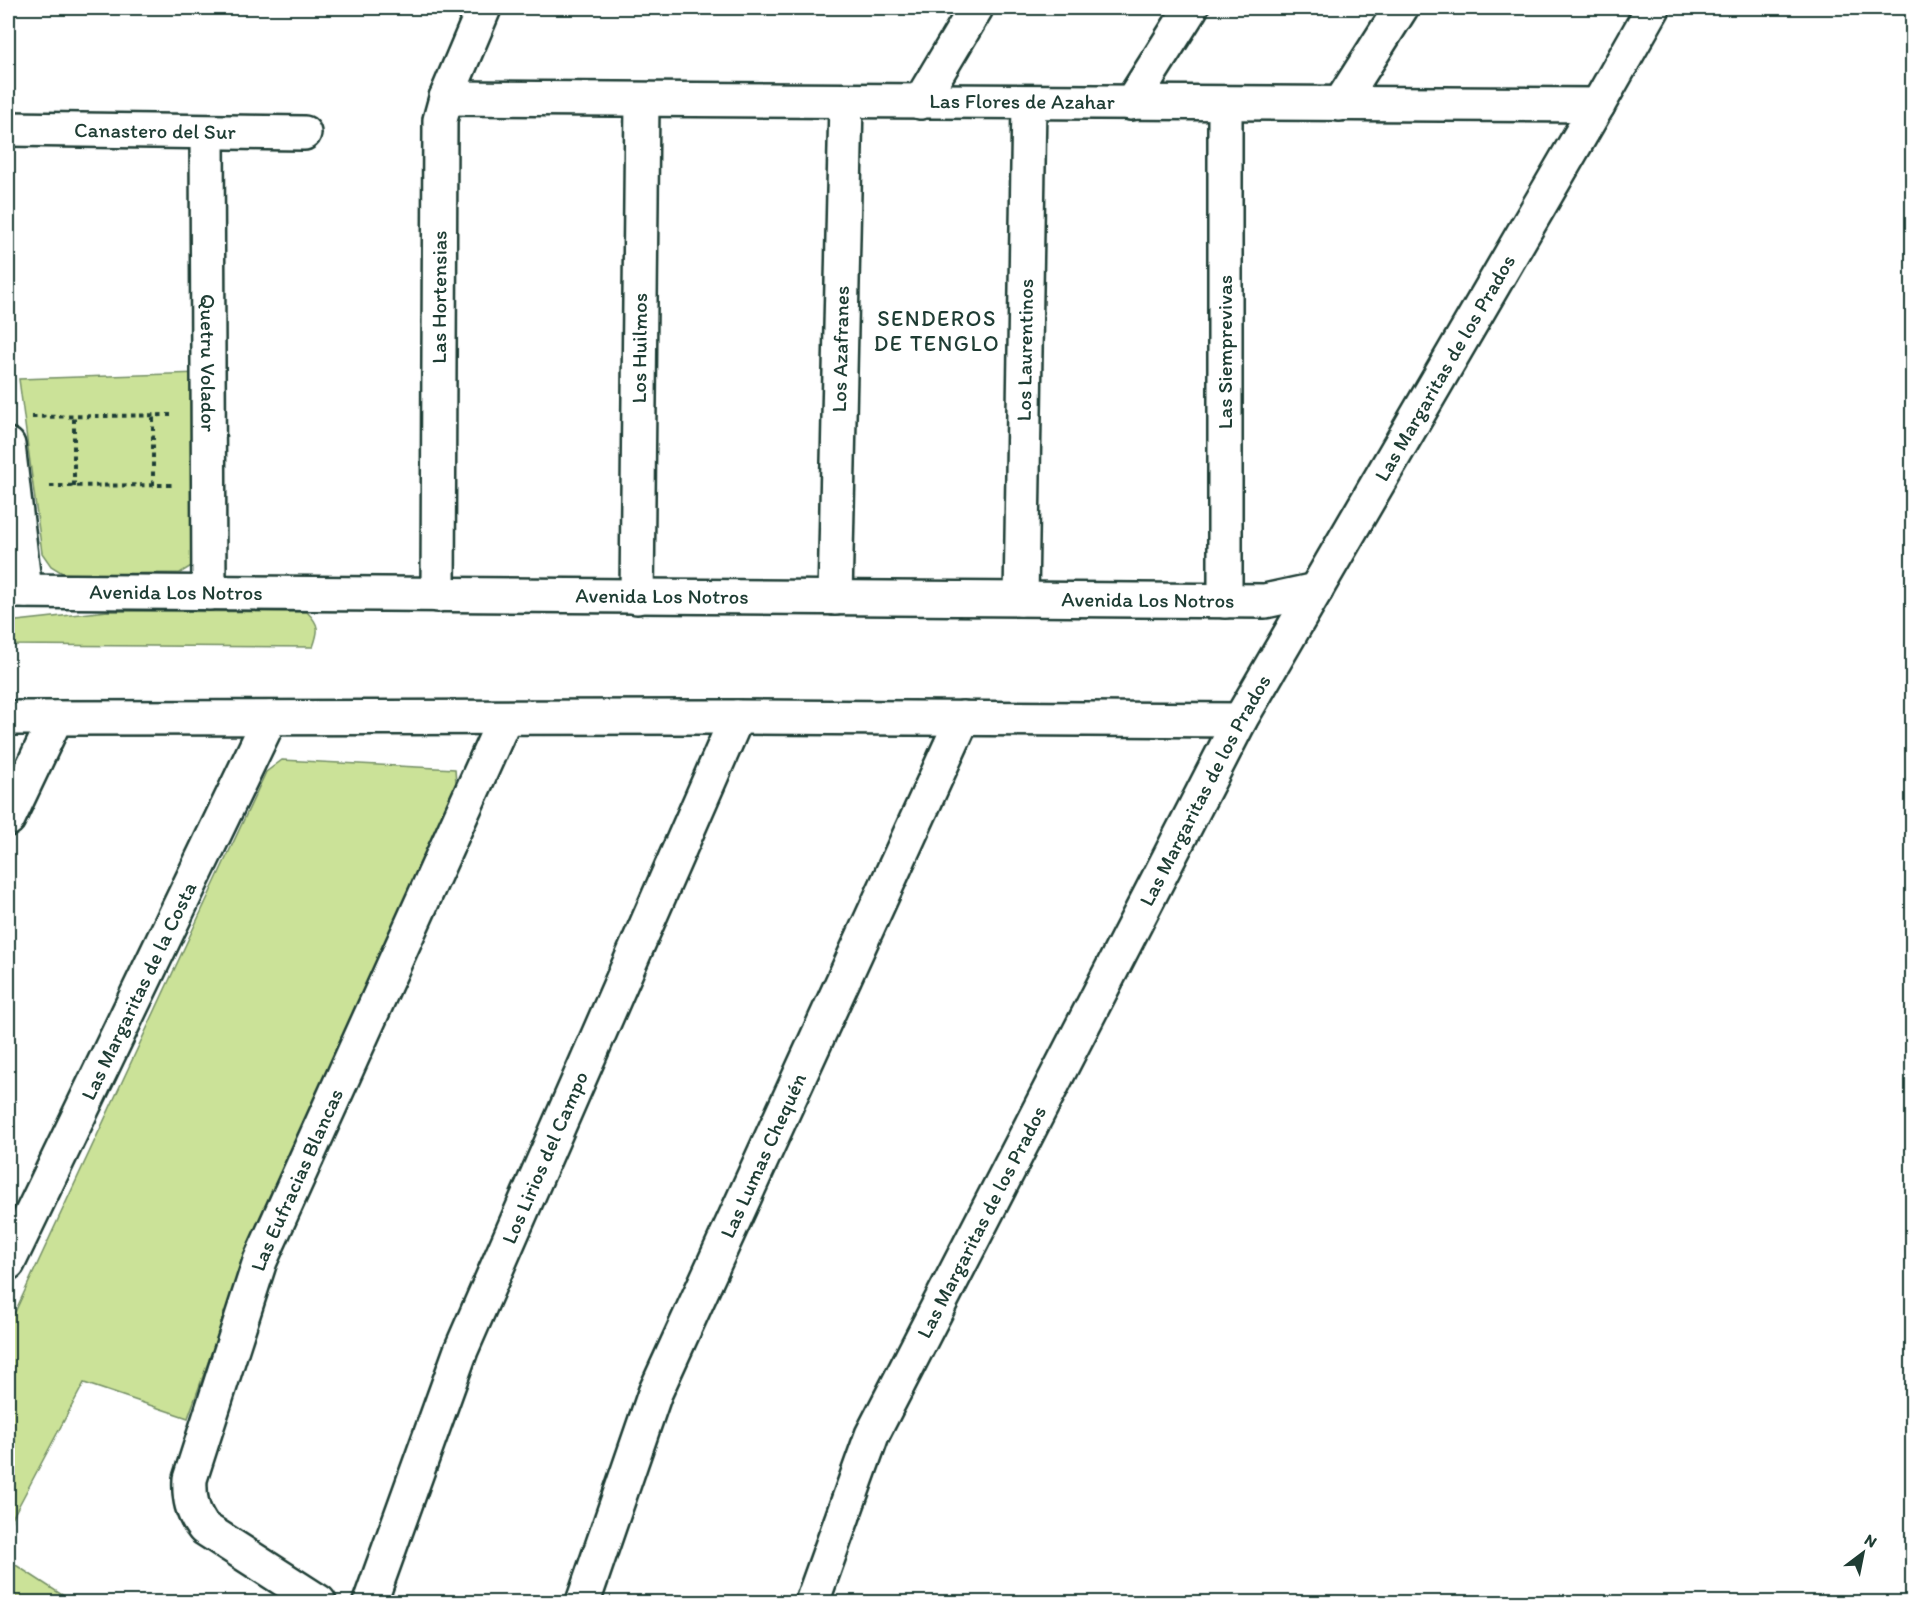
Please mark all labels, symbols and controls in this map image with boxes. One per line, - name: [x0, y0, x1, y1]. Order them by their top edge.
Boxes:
- street label: Las Flores de Azahar: [929, 88, 1115, 114]
- street label: Canastero del Sur: [74, 117, 237, 144]
- street label: Las Hortensias: [426, 230, 452, 364]
- street label: Las Margaritas de los Prados: [1369, 250, 1520, 485]
- street label: Las Siemprevivas: [1212, 275, 1237, 429]
- street label: Los Laurentinos: [1011, 279, 1038, 422]
- street label: Los Azafranes: [826, 285, 854, 413]
- street label: Los Huilmos: [626, 293, 652, 403]
- street label: Quetru Volador: [196, 294, 221, 432]
- district label: SENDEROS DE TENGLO: [874, 305, 1000, 357]
- street label: Avenida Los Notros: [89, 579, 263, 605]
- street label: Avenida Los Notros: [575, 583, 749, 609]
- street label: Avenida Los Notros: [1061, 586, 1235, 613]
- street label: Las Margaritas de los Prados: [1133, 670, 1276, 910]
- street label: Las Margaritas de la Costa: [75, 877, 202, 1104]
- street label: Los Lirios del Campo: [496, 1067, 593, 1247]
- street label: Las Lumas Chequén: [714, 1069, 811, 1242]
- street label: Las Eufracias Blancas: [245, 1084, 348, 1274]
- street label: Las Margaritas de los Prados: [911, 1101, 1051, 1342]
- north arrow: [1833, 1523, 1893, 1583]
- text: N: [1861, 1530, 1880, 1552]

